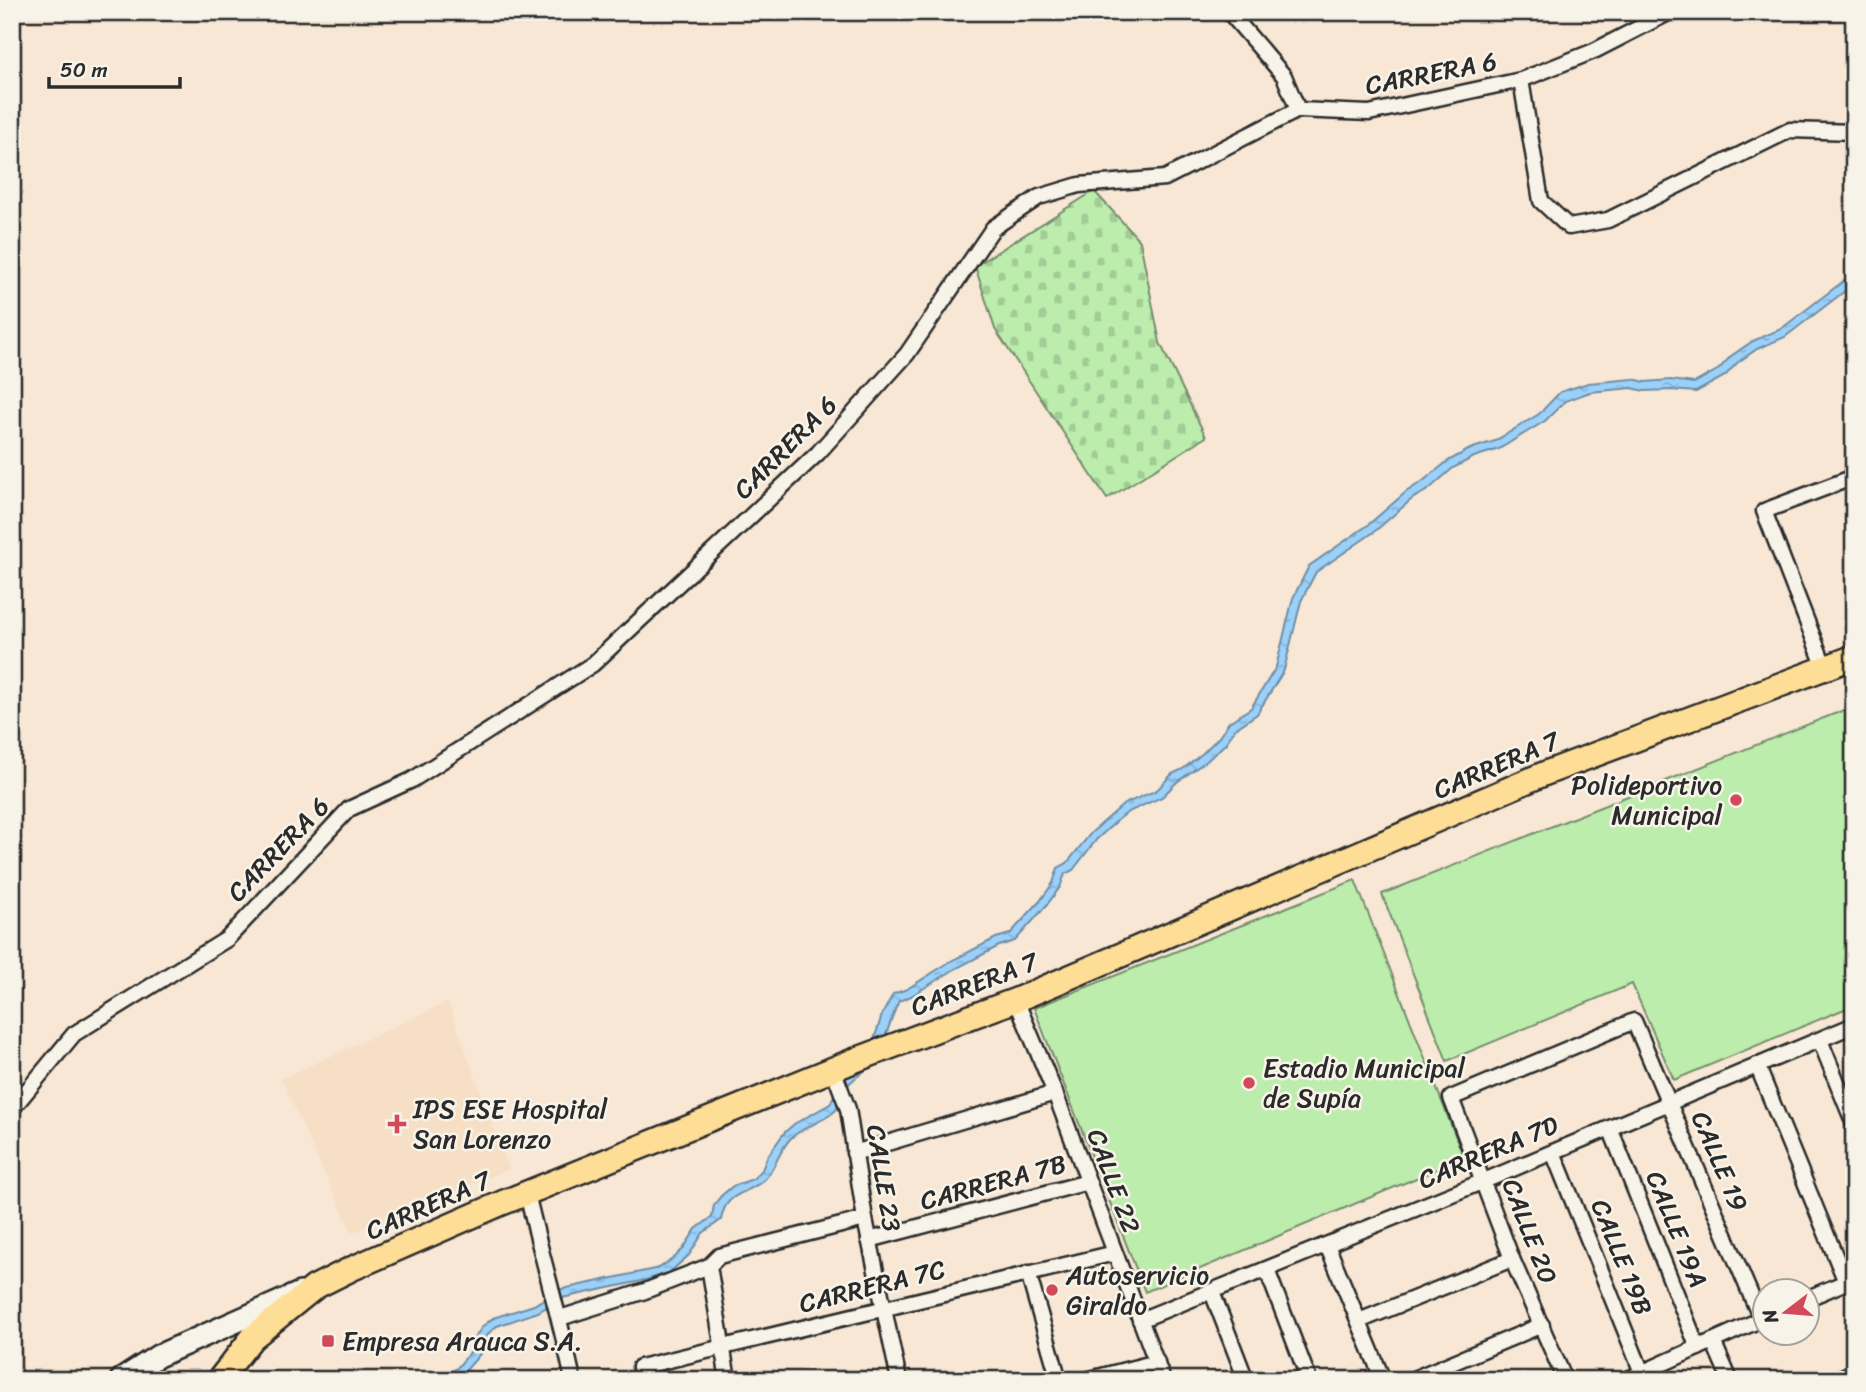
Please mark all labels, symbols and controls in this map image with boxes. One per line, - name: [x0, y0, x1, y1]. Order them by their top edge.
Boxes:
- street label: CARRERA 6: [1361, 38, 1501, 108]
- scale bar: [49, 46, 180, 90]
- text: 50 m: [60, 51, 108, 89]
- street label: CARRERA 6: [722, 384, 848, 510]
- street label: CARRERA 7: [1426, 717, 1568, 812]
- place label: Polideportivo Municipal: [1571, 762, 1723, 838]
- street label: CARRERA 6: [215, 785, 341, 913]
- marker: Polideportivo Municipal: [1728, 792, 1744, 808]
- street label: CARRERA 7: [904, 938, 1046, 1029]
- place label: Estadio Municipal de Supía: [1263, 1045, 1466, 1121]
- marker: Estadio Municipal de Supía: [1241, 1075, 1257, 1091]
- place label: IPS ESE Hospital San Lorenzo: [412, 1086, 608, 1162]
- street label: CARRERA 7D: [1411, 1102, 1566, 1202]
- street label: CALLE 19: [1678, 1103, 1762, 1219]
- marker: IPS ESE Hospital San Lorenzo: [387, 1114, 407, 1134]
- street label: CALLE 23: [853, 1121, 915, 1235]
- street label: CALLE 22: [1074, 1122, 1154, 1240]
- street label: CARRERA 7B: [915, 1140, 1071, 1224]
- street label: CARRERA 7: [358, 1156, 500, 1253]
- street label: CALLE 19A: [1633, 1164, 1721, 1294]
- street label: CALLE 20: [1489, 1171, 1571, 1291]
- street label: CALLE 19B: [1578, 1192, 1666, 1322]
- street label: CARRERA 7C: [794, 1246, 950, 1326]
- place label: Autoservicio Giraldo: [1065, 1252, 1209, 1328]
- north arrow: [1750, 1276, 1820, 1346]
- marker: Autoservicio Giraldo: [1044, 1282, 1060, 1298]
- text: N: [1752, 1305, 1788, 1328]
- place label: Empresa Arauca S.A.: [342, 1318, 583, 1364]
- marker: Empresa Arauca S.A.: [320, 1333, 336, 1349]

